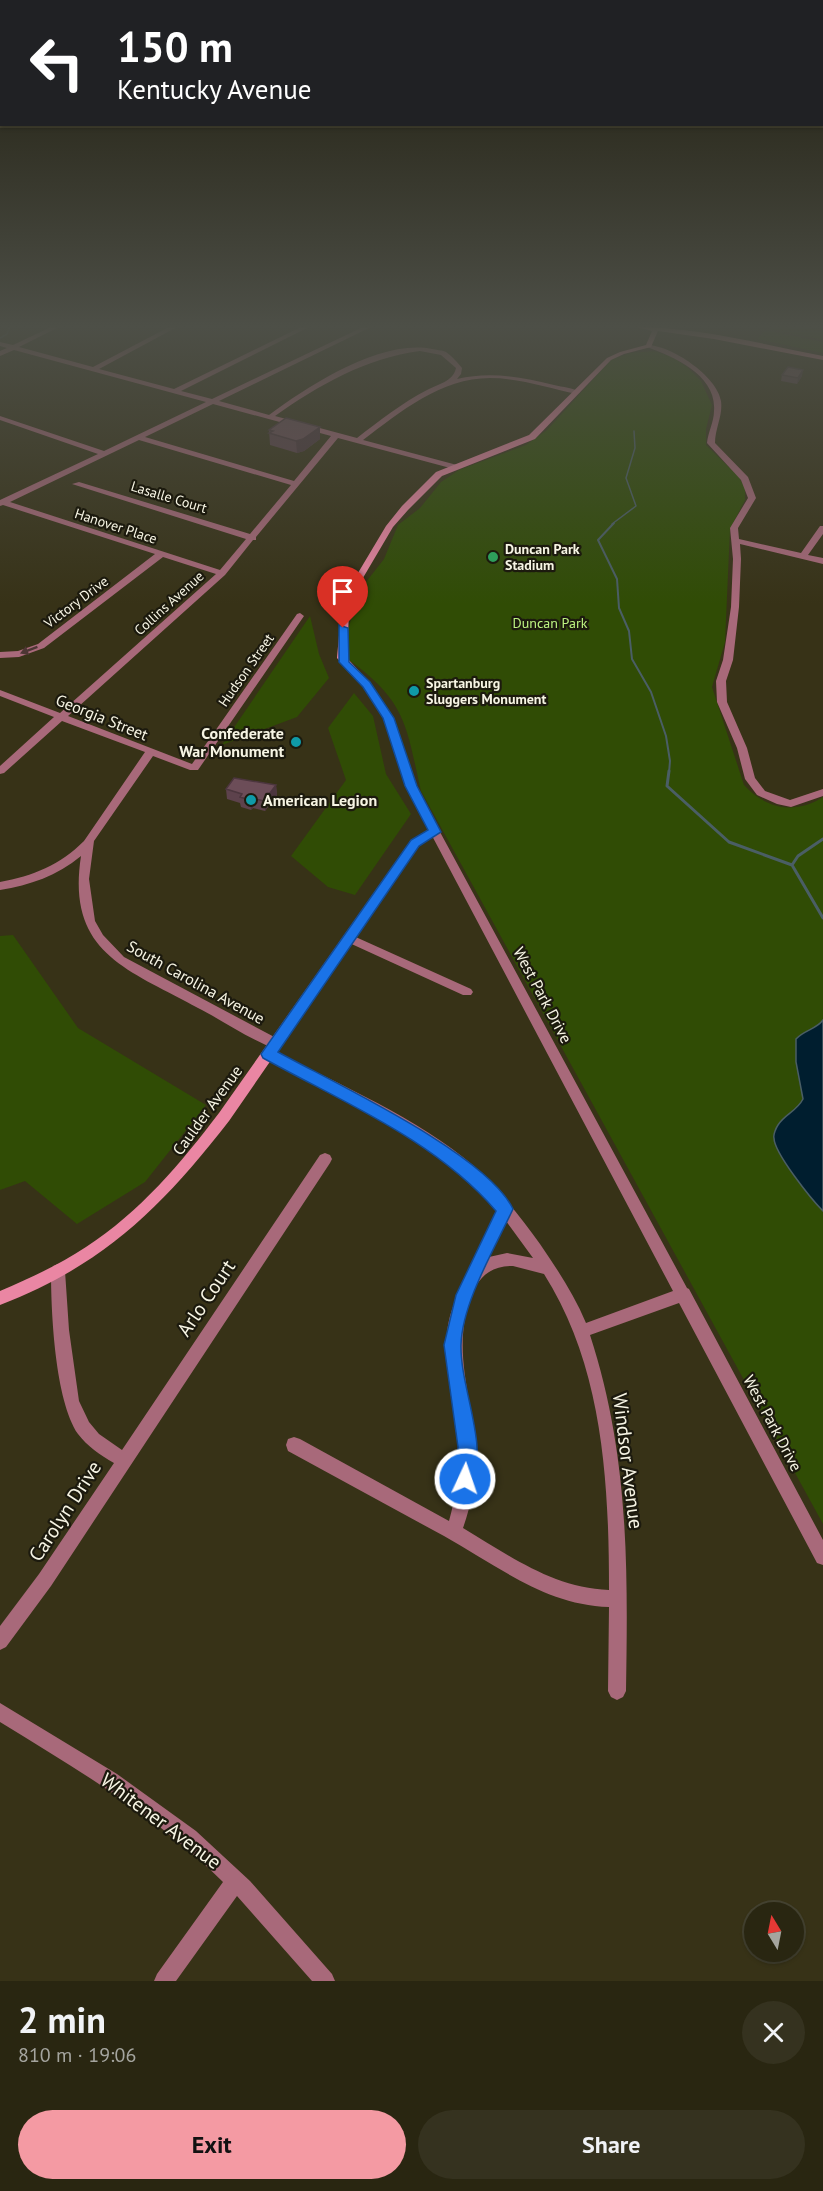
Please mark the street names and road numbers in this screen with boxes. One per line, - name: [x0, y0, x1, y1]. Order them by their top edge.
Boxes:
- street label: Lasalle Court: [129, 477, 209, 517]
- street label: Hanover Place: [73, 504, 159, 548]
- street label: Collins Avenue: [130, 567, 208, 639]
- street label: Victory Drive: [39, 572, 112, 633]
- street label: Hudson Street: [214, 630, 278, 710]
- street label: Georgia Street: [53, 689, 152, 745]
- street label: South Carolina Avenue: [124, 936, 268, 1028]
- street label: West Park Drive: [509, 943, 577, 1047]
- street label: Caulder Avenue: [168, 1061, 246, 1159]
- street label: Arlo Court: [171, 1255, 241, 1341]
- street label: West Park Drive: [739, 1371, 807, 1475]
- street label: Windsor Avenue: [607, 1392, 649, 1530]
- street label: Carolyn Drive: [23, 1456, 107, 1566]
- street label: Whitener Avenue: [95, 1767, 227, 1875]

